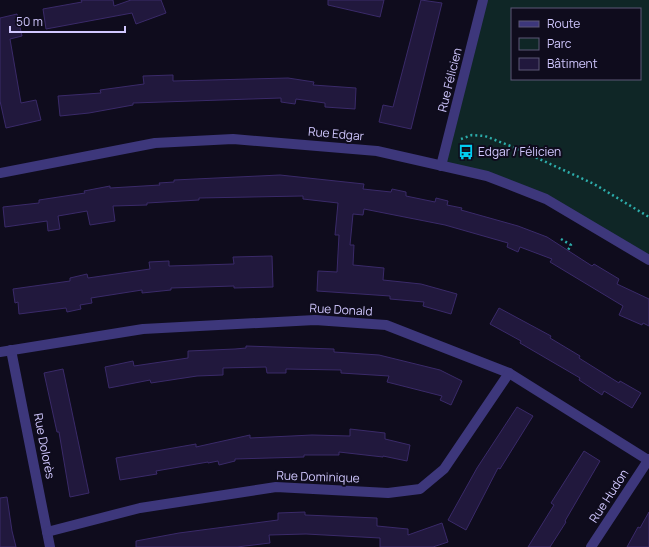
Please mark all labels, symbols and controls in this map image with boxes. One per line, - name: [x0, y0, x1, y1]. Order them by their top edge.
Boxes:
- scale bar: [10, 8, 125, 34]
- legend: [511, 8, 641, 80]
- text: 50 m: [16, 13, 43, 30]
- text: Route: [547, 15, 580, 32]
- text: Parc: [547, 35, 572, 52]
- street label: Rue Félicien: [433, 46, 466, 114]
- text: Bâtiment: [547, 55, 598, 72]
- street label: Rue Edgar: [307, 123, 365, 144]
- bus stop icon: Edgar / Félicien: [457, 143, 475, 161]
- place label: Edgar / Félicien: [478, 143, 561, 160]
- street label: Rue Donald: [309, 299, 373, 320]
- street label: Rue Dolorès: [30, 411, 59, 480]
- street label: Rue Hudon: [585, 466, 632, 526]
- street label: Rue Dominique: [276, 467, 360, 486]

